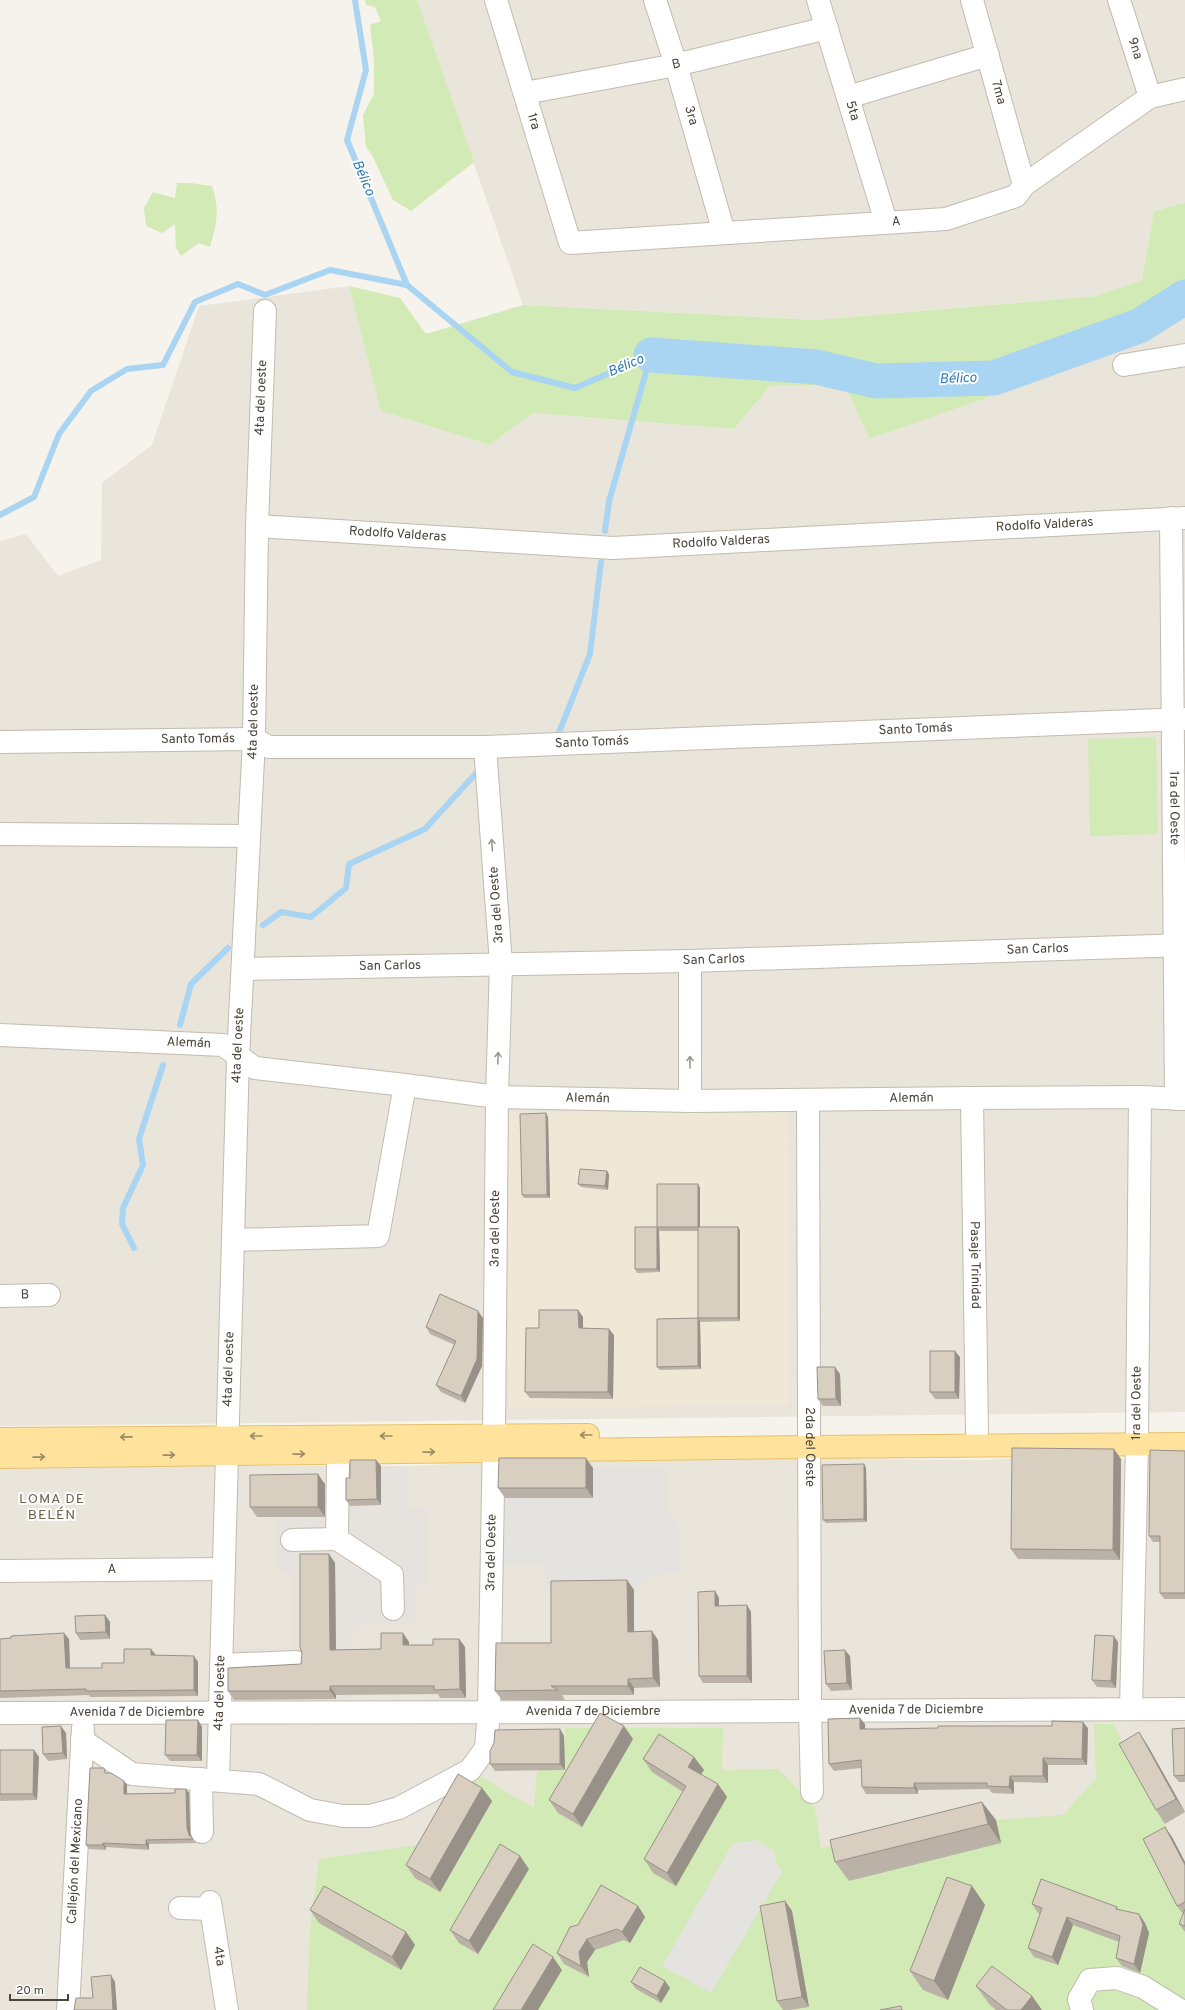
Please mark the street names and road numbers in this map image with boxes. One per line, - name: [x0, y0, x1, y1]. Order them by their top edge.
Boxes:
- street label: 9na: [1124, 36, 1145, 61]
- street label: B: [670, 56, 682, 74]
- street label: 7ma: [987, 78, 1009, 106]
- street label: 5ta: [841, 99, 863, 123]
- street label: 3ra: [680, 104, 701, 127]
- street label: 1ra: [523, 111, 543, 132]
- street label: A: [891, 214, 901, 230]
- street label: 4ta del oeste: [252, 360, 271, 436]
- street label: Rodolfo Valderas: [996, 515, 1094, 536]
- street label: Rodolfo Valderas: [349, 524, 447, 546]
- street label: Rodolfo Valderas: [672, 532, 770, 553]
- street label: 4ta del oeste: [245, 684, 263, 760]
- street label: Santo Tomás: [878, 720, 953, 739]
- street label: Santo Tomás: [161, 731, 235, 748]
- street label: Santo Tomás: [555, 733, 629, 752]
- street label: 1ra del Oeste: [1165, 771, 1182, 845]
- street label: 3ra del Oeste: [486, 866, 508, 944]
- street label: San Carlos: [1006, 941, 1069, 959]
- street label: San Carlos: [683, 951, 745, 969]
- street label: San Carlos: [359, 958, 421, 975]
- street label: 4ta del oeste: [229, 1007, 248, 1083]
- street label: Alemán: [166, 1034, 211, 1052]
- street label: Alemán: [565, 1090, 610, 1107]
- street label: Alemán: [889, 1090, 934, 1107]
- street label: 3ra del Oeste: [487, 1190, 504, 1267]
- street label: Pasaje Trinidad: [966, 1221, 983, 1309]
- street label: B: [21, 1287, 29, 1304]
- street label: 4ta del oeste: [220, 1331, 238, 1407]
- street label: 1ra del Oeste: [1129, 1366, 1146, 1440]
- street label: 2da del Oeste: [801, 1407, 817, 1487]
- street label: 3ra del Oeste: [483, 1514, 501, 1591]
- street label: A: [108, 1562, 117, 1578]
- street label: 4ta del oeste: [211, 1655, 229, 1731]
- street label: Avenida 7 de Diciembre: [848, 1702, 984, 1719]
- street label: Avenida 7 de Diciembre: [525, 1704, 661, 1720]
- street label: Avenida 7 de Diciembre: [69, 1705, 205, 1721]
- street label: Callejón del Mexicano: [65, 1798, 87, 1925]
- street label: 4ta: [209, 1945, 228, 1967]

